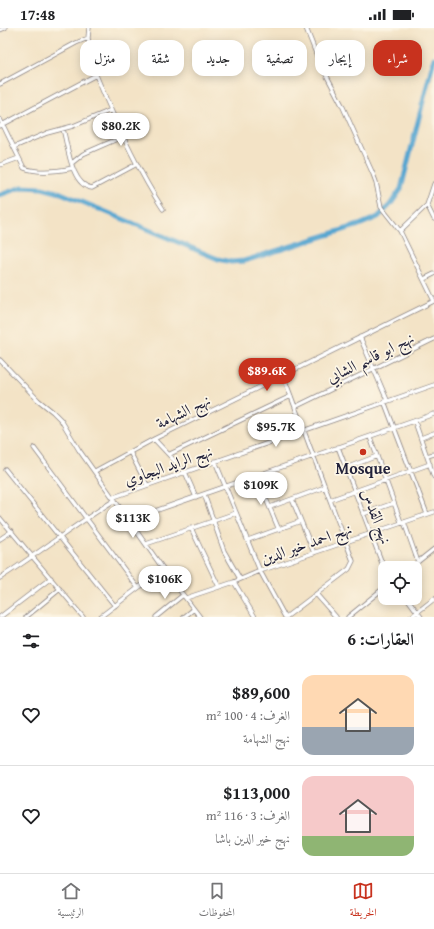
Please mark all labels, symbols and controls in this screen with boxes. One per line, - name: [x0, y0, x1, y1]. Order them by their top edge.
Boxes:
- text: 17:48: [20, 4, 55, 25]
- chip: منزل: [80, 40, 130, 76]
- chip: شقة: [138, 40, 184, 76]
- chip: جديد: [192, 40, 244, 76]
- chip: تصفية: [252, 40, 307, 76]
- chip: إيجار: [315, 40, 365, 76]
- chip: شراء: [373, 40, 422, 76]
- pin: $80.2K: [88, 113, 154, 147]
- text: $80.2K: [102, 116, 140, 135]
- street label: نهج ابو قاسم الشابي: [322, 325, 420, 393]
- pin: $89.6K: [234, 358, 300, 392]
- text: $89.6K: [248, 361, 286, 380]
- street label: نهج الشهامة: [152, 388, 216, 437]
- pin: $95.7K: [243, 414, 309, 448]
- text: $95.7K: [257, 417, 295, 436]
- street label: نهج الرايد البجاوي: [120, 439, 217, 494]
- marker: Mosque: [358, 447, 368, 457]
- place label: Mosque: [335, 456, 391, 480]
- pin: $109K: [233, 472, 289, 506]
- text: $109K: [243, 475, 279, 494]
- street label: نهج القدس: [353, 485, 399, 548]
- pin: $113K: [105, 505, 161, 539]
- text: $113K: [115, 508, 151, 527]
- street label: نهج احمد خير الدين: [257, 516, 356, 573]
- map controls: [378, 561, 422, 605]
- button: locate: [378, 561, 422, 605]
- pin: $106K: [137, 566, 193, 600]
- text: $106K: [147, 569, 183, 588]
- text: العقارات: 6: [347, 626, 414, 651]
- icon: filters: [20, 630, 42, 652]
- text: $89,600: [232, 680, 290, 705]
- icon: home: [334, 691, 382, 739]
- icon: heart: [20, 704, 42, 726]
- text: الغرف: 4 · 100 m²: [206, 706, 290, 725]
- text: نهج الشهامة: [243, 729, 290, 748]
- text: $113,000: [224, 780, 290, 805]
- icon: home: [334, 792, 382, 840]
- icon: heart: [20, 805, 42, 827]
- text: الغرف: 3 · 116 m²: [206, 806, 290, 825]
- text: نهج خير الدين باشا: [215, 829, 290, 848]
- tab: الرئيسية: [57, 880, 84, 923]
- tab: المحفوظات: [199, 880, 235, 923]
- tab: الخريطة: [350, 880, 377, 923]

